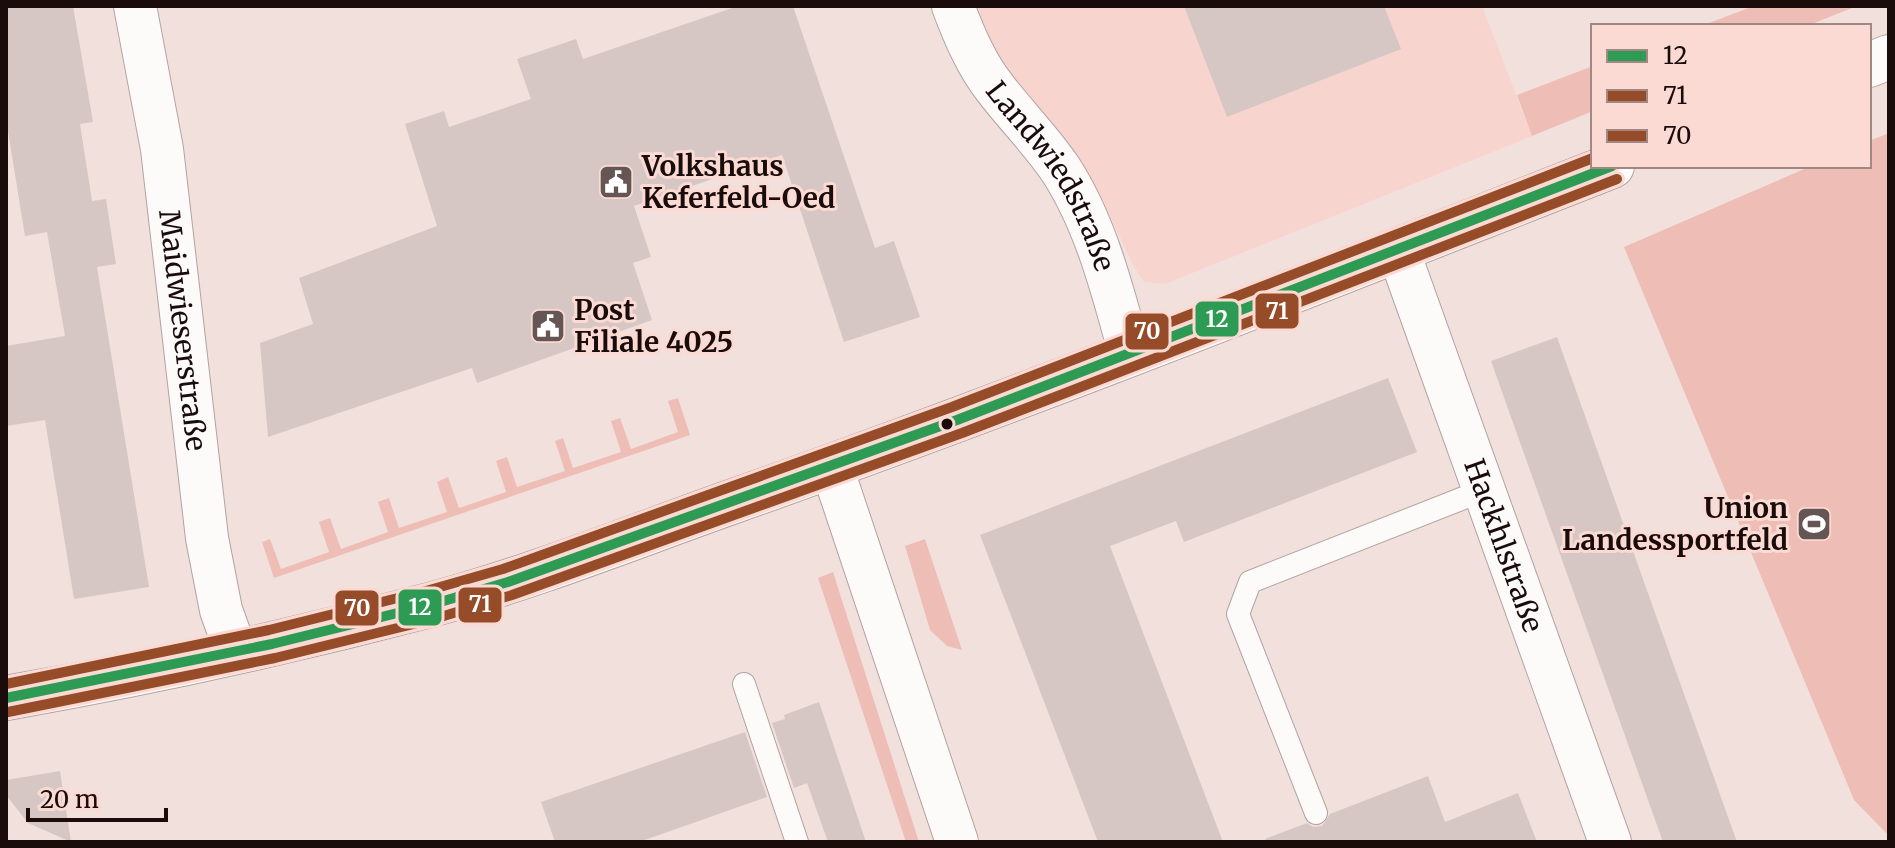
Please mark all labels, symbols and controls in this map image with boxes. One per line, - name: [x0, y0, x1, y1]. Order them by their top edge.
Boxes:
- legend: [1591, 24, 1871, 168]
- text: 12: [1663, 40, 1688, 71]
- street label: Landwiedstraße: [978, 74, 1123, 276]
- text: 71: [1663, 80, 1687, 111]
- text: 70: [1663, 120, 1692, 151]
- place label: Volkshaus Keferfeld-Oed: [641, 148, 835, 216]
- public building icon: Volkshaus Keferfeld-Oed: [597, 163, 635, 201]
- street label: Maidwieserstraße: [151, 208, 215, 453]
- place label: Post Filiale 4025: [574, 292, 733, 360]
- line badge: 71: [1254, 292, 1300, 330]
- text: 71: [1266, 297, 1288, 325]
- line badge: 12: [1194, 300, 1240, 338]
- text: 12: [1206, 305, 1229, 333]
- public building icon: Post Filiale 4025: [529, 307, 567, 345]
- line badge: 70: [1124, 312, 1170, 351]
- text: 70: [1133, 317, 1161, 345]
- unlabelled marker: [939, 416, 955, 432]
- street label: Hackhlstraße: [1456, 454, 1551, 637]
- place label: Union Landessportfeld: [1562, 490, 1788, 558]
- sports icon: Union Landessportfeld: [1795, 505, 1833, 543]
- line badge: 71: [457, 586, 503, 624]
- line badge: 12: [397, 588, 443, 627]
- line badge: 70: [334, 589, 380, 627]
- text: 71: [469, 590, 491, 618]
- text: 12: [409, 593, 432, 621]
- text: 70: [343, 594, 371, 622]
- scale bar: [28, 772, 166, 822]
- text: 20 m: [40, 784, 99, 815]

